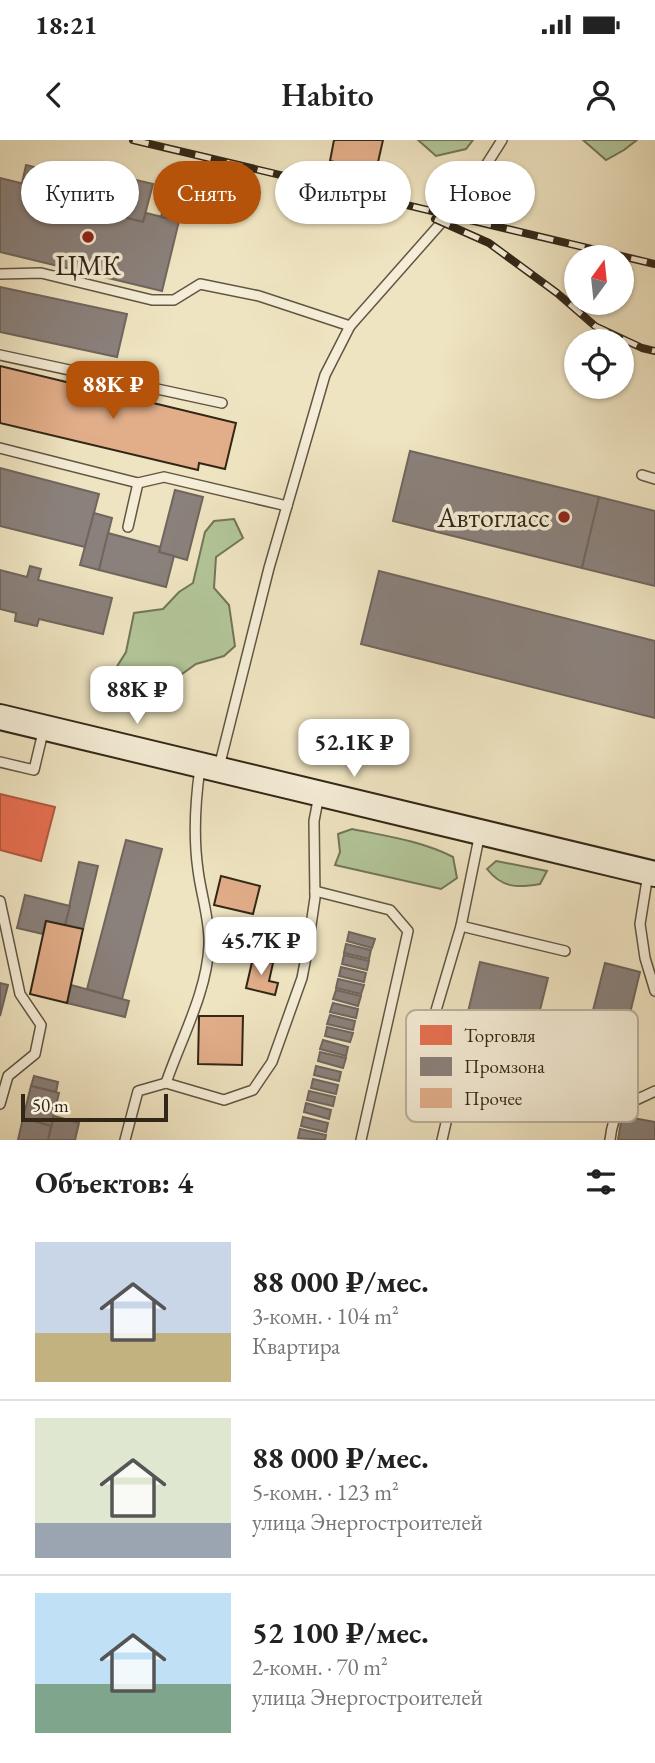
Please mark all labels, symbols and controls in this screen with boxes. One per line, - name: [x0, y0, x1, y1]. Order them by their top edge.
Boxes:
- text: 18:21: [35, 8, 97, 42]
- text: Habito: [281, 74, 374, 116]
- icon: back: [35, 76, 73, 114]
- icon: person: [582, 76, 620, 114]
- chip: Купить: [21, 161, 139, 224]
- chip: Снять: [153, 161, 261, 224]
- chip: Фильтры: [275, 161, 411, 224]
- chip: Новое: [425, 161, 535, 224]
- marker: ЦМК: [80, 229, 96, 245]
- north arrow: [564, 245, 634, 315]
- map controls: [564, 245, 634, 399]
- place label: ЦМК: [55, 247, 121, 283]
- button: locate: [564, 329, 634, 399]
- pin: 88K ₽: [64, 362, 162, 421]
- text: 88K ₽: [82, 369, 144, 399]
- place label: Автогласс: [436, 499, 550, 535]
- marker: Автогласс: [556, 509, 572, 525]
- pin: 88K ₽: [88, 666, 186, 726]
- text: 88K ₽: [106, 674, 168, 704]
- pin: 52.1K ₽: [289, 720, 419, 779]
- text: 52.1K ₽: [314, 727, 394, 757]
- pin: 45.7K ₽: [196, 918, 326, 977]
- text: 45.7K ₽: [221, 925, 301, 955]
- legend: [406, 1010, 638, 1122]
- text: Торговля: [464, 1023, 536, 1048]
- text: Промзона: [464, 1054, 545, 1079]
- text: Прочее: [464, 1086, 522, 1111]
- scale bar: [21, 1091, 168, 1123]
- text: 50 m: [32, 1093, 69, 1118]
- text: Объектов: 4: [35, 1163, 193, 1202]
- icon: filters: [582, 1163, 620, 1201]
- text: 88 000 ₽/мес.: [252, 1262, 429, 1301]
- icon: home: [91, 1270, 175, 1354]
- text: 3-комн. · 104 m²: [252, 1301, 399, 1331]
- text: Квартира: [252, 1331, 340, 1361]
- text: 88 000 ₽/мес.: [252, 1438, 429, 1477]
- icon: home: [91, 1446, 175, 1530]
- text: 5-комн. · 123 m²: [252, 1477, 399, 1507]
- text: улица Энергостроителей: [252, 1507, 483, 1537]
- text: 52 100 ₽/мес.: [252, 1613, 429, 1652]
- icon: home: [91, 1621, 175, 1705]
- text: 2-комн. · 70 m²: [252, 1652, 388, 1682]
- text: улица Энергостроителей: [252, 1682, 483, 1712]

